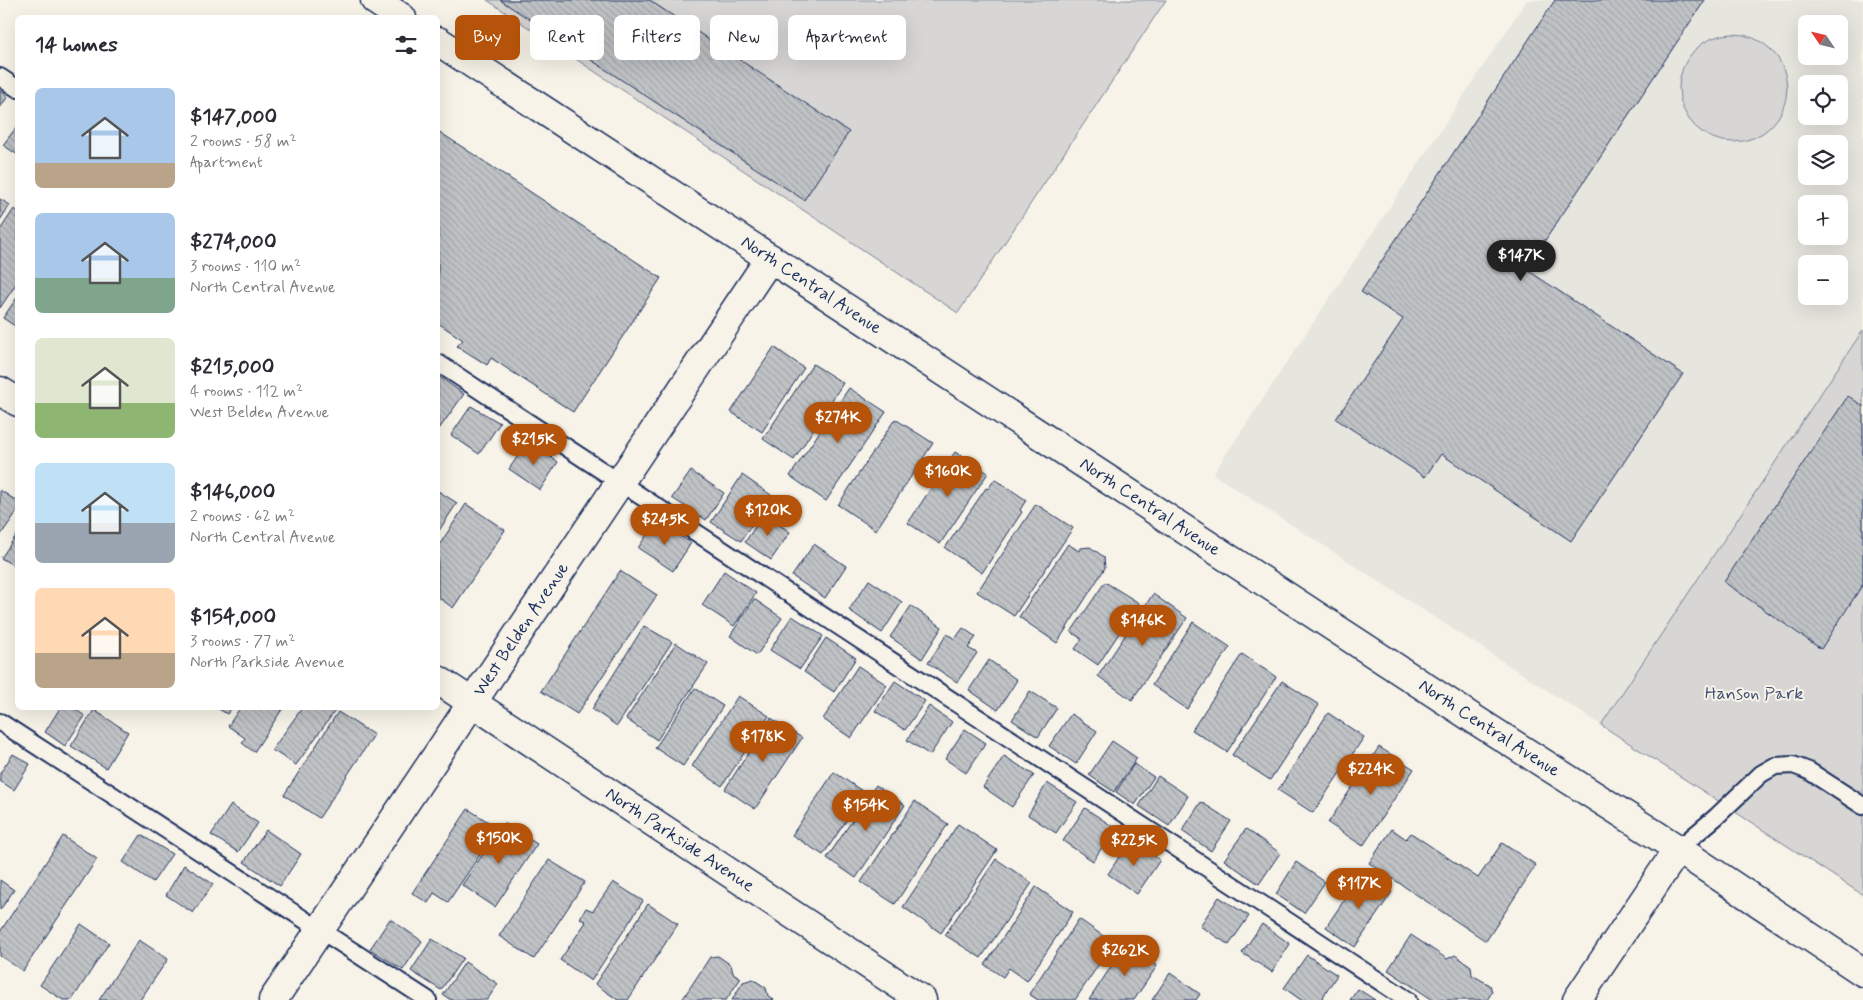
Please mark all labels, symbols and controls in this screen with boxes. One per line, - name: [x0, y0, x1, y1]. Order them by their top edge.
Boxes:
- chip: Buy: [455, 15, 520, 60]
- chip: Rent: [530, 15, 604, 60]
- chip: Filters: [614, 15, 700, 60]
- chip: New: [710, 15, 778, 60]
- chip: Apartment: [788, 15, 906, 60]
- north arrow: [1798, 15, 1848, 65]
- map controls: [1798, 15, 1848, 305]
- text: 14 homes: [35, 31, 118, 59]
- icon: filters: [392, 31, 420, 59]
- button: locate: [1798, 75, 1848, 125]
- text: $147,000: [190, 103, 277, 131]
- icon: home: [75, 108, 135, 168]
- text: 2 rooms · 58 m²: [190, 131, 296, 152]
- button: layers: [1798, 135, 1848, 185]
- text: Apartment: [190, 152, 263, 173]
- button: +: [1798, 195, 1848, 245]
- text: $274,000: [190, 228, 277, 256]
- street label: North Central Avenue: [736, 230, 886, 340]
- icon: home: [75, 233, 135, 293]
- pin: $147K: [1486, 240, 1556, 282]
- text: $147K: [1498, 245, 1544, 266]
- button: −: [1798, 255, 1848, 305]
- text: 3 rooms · 110 m²: [190, 256, 301, 277]
- text: North Central Avenue: [190, 277, 336, 298]
- text: $215,000: [190, 353, 274, 381]
- icon: home: [75, 358, 135, 418]
- text: 4 rooms · 112 m²: [190, 381, 303, 402]
- text: West Belden Avenue: [190, 402, 329, 423]
- pin: $274K: [803, 402, 873, 444]
- text: $274K: [815, 407, 861, 428]
- pin: $215K: [499, 424, 569, 466]
- text: $215K: [512, 429, 556, 450]
- street label: North Central Avenue: [1075, 452, 1225, 562]
- pin: $160K: [913, 456, 983, 498]
- text: $160K: [925, 461, 971, 482]
- text: $146,000: [190, 478, 275, 506]
- icon: home: [75, 483, 135, 543]
- pin: $120K: [733, 494, 803, 537]
- text: $120K: [745, 500, 791, 521]
- pin: $245K: [630, 504, 700, 546]
- text: 2 rooms · 62 m²: [190, 506, 295, 527]
- text: $245K: [641, 509, 689, 530]
- text: North Central Avenue: [190, 527, 336, 548]
- street label: West Belden Avenue: [468, 558, 575, 701]
- text: $154,000: [190, 603, 276, 631]
- pin: $146K: [1108, 604, 1178, 647]
- icon: home: [75, 608, 135, 668]
- text: $146K: [1120, 610, 1166, 631]
- text: 3 rooms · 77 m²: [190, 631, 295, 652]
- text: North Parkside Avenue: [190, 652, 345, 673]
- street label: North Central Avenue: [1414, 674, 1565, 783]
- park label: Hanson Park: [1705, 682, 1803, 706]
- pin: $178K: [728, 720, 798, 763]
- text: $178K: [741, 726, 785, 747]
- pin: $224K: [1336, 754, 1406, 796]
- text: $224K: [1348, 759, 1394, 780]
- street label: North Parkside Avenue: [601, 782, 759, 898]
- pin: $154K: [831, 790, 901, 832]
- text: $154K: [843, 795, 889, 816]
- pin: $150K: [464, 822, 534, 865]
- pin: $225K: [1099, 824, 1169, 867]
- text: $150K: [476, 828, 522, 849]
- text: $225K: [1111, 830, 1157, 851]
- pin: $117K: [1324, 868, 1394, 910]
- text: $117K: [1337, 873, 1381, 894]
- pin: $262K: [1090, 934, 1160, 977]
- text: $262K: [1102, 940, 1148, 961]

